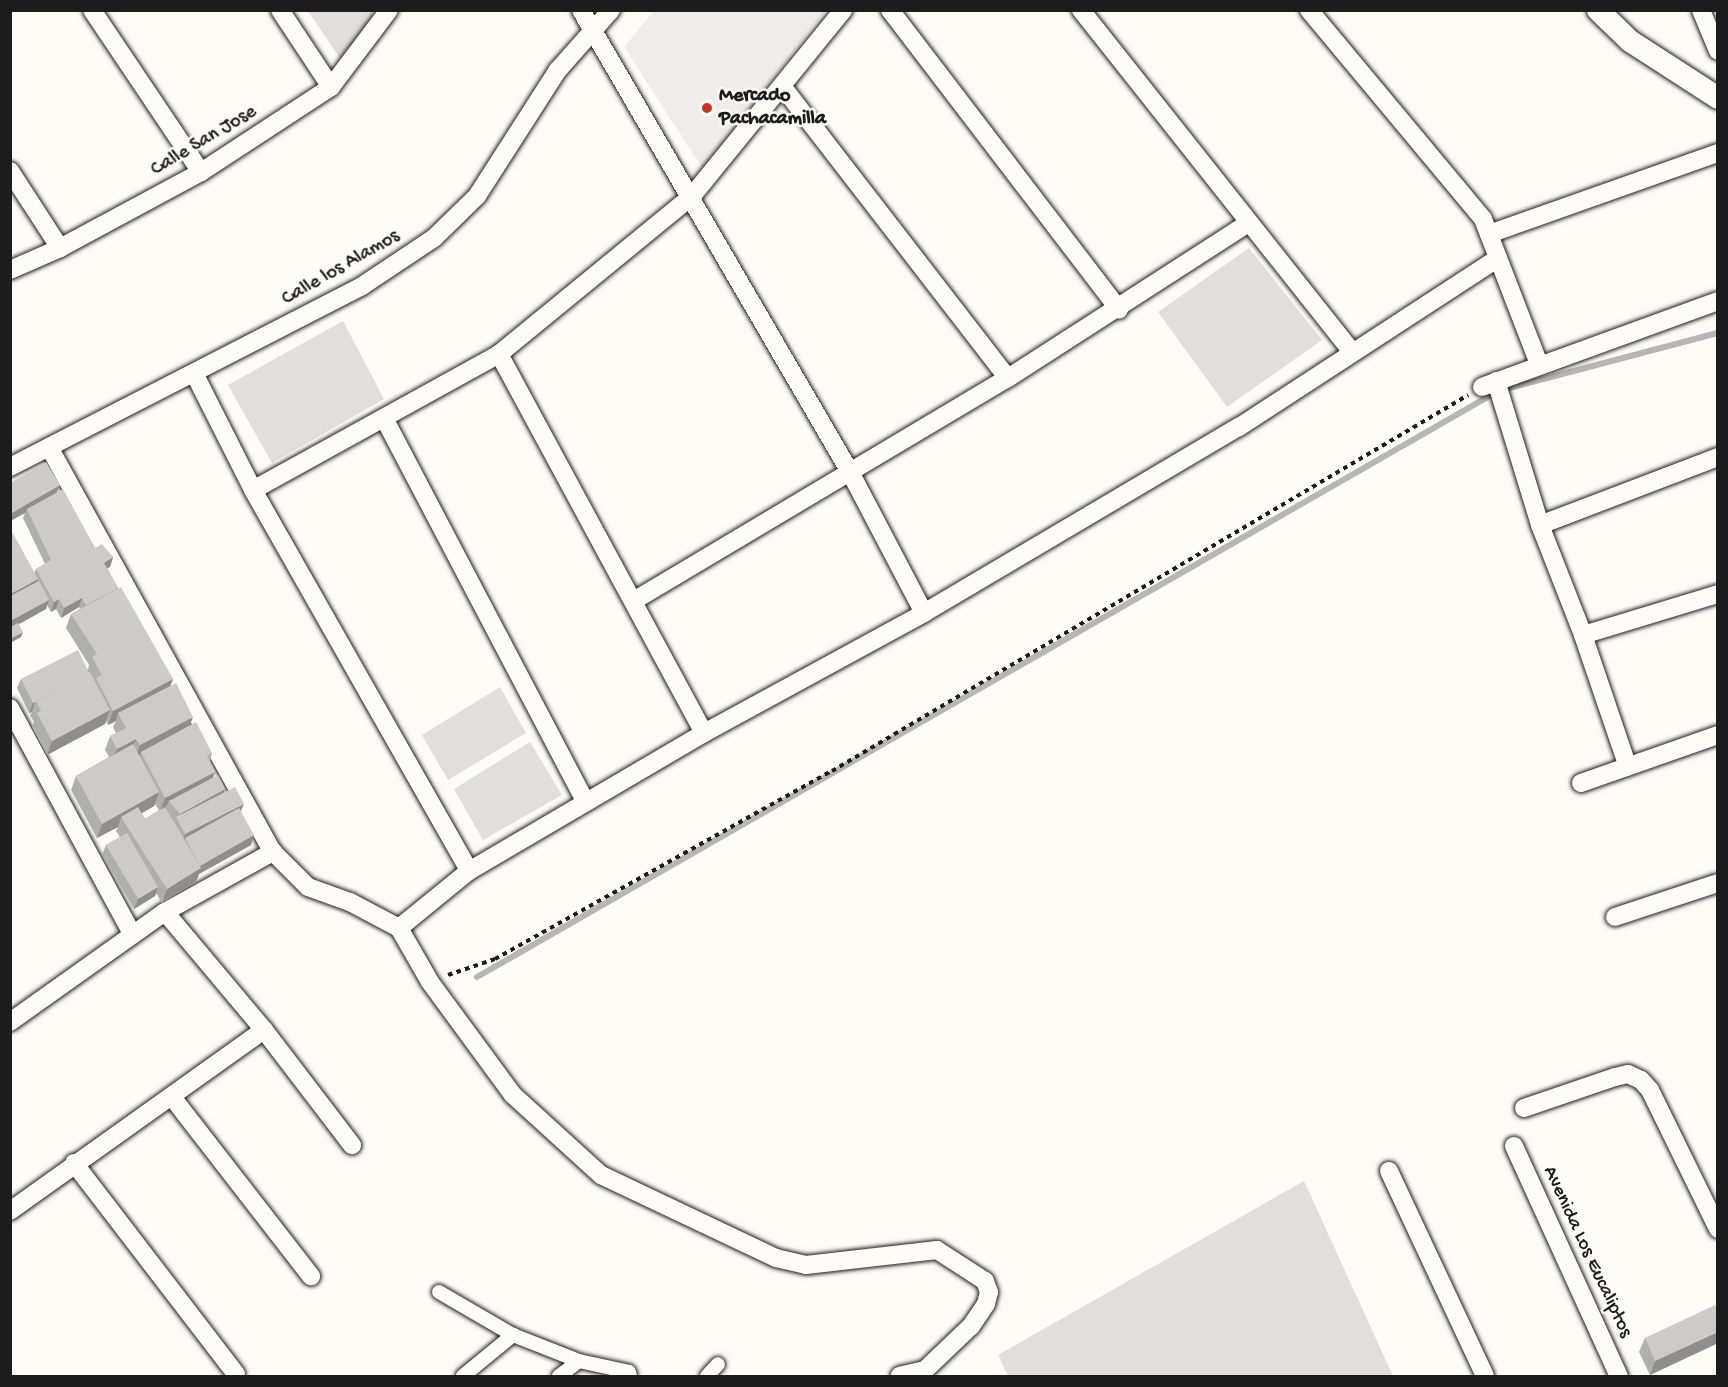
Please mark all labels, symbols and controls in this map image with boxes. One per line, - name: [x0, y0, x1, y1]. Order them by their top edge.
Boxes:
- place label: Mercado Pachacamilla: [719, 84, 826, 131]
- street label: Calle San Jose: [147, 100, 261, 182]
- marker: Mercado Pachacamilla: [700, 101, 714, 115]
- street label: Calle los Alamos: [278, 225, 404, 311]
- street label: Avenida Los Eucaliptos: [1537, 1162, 1637, 1342]

